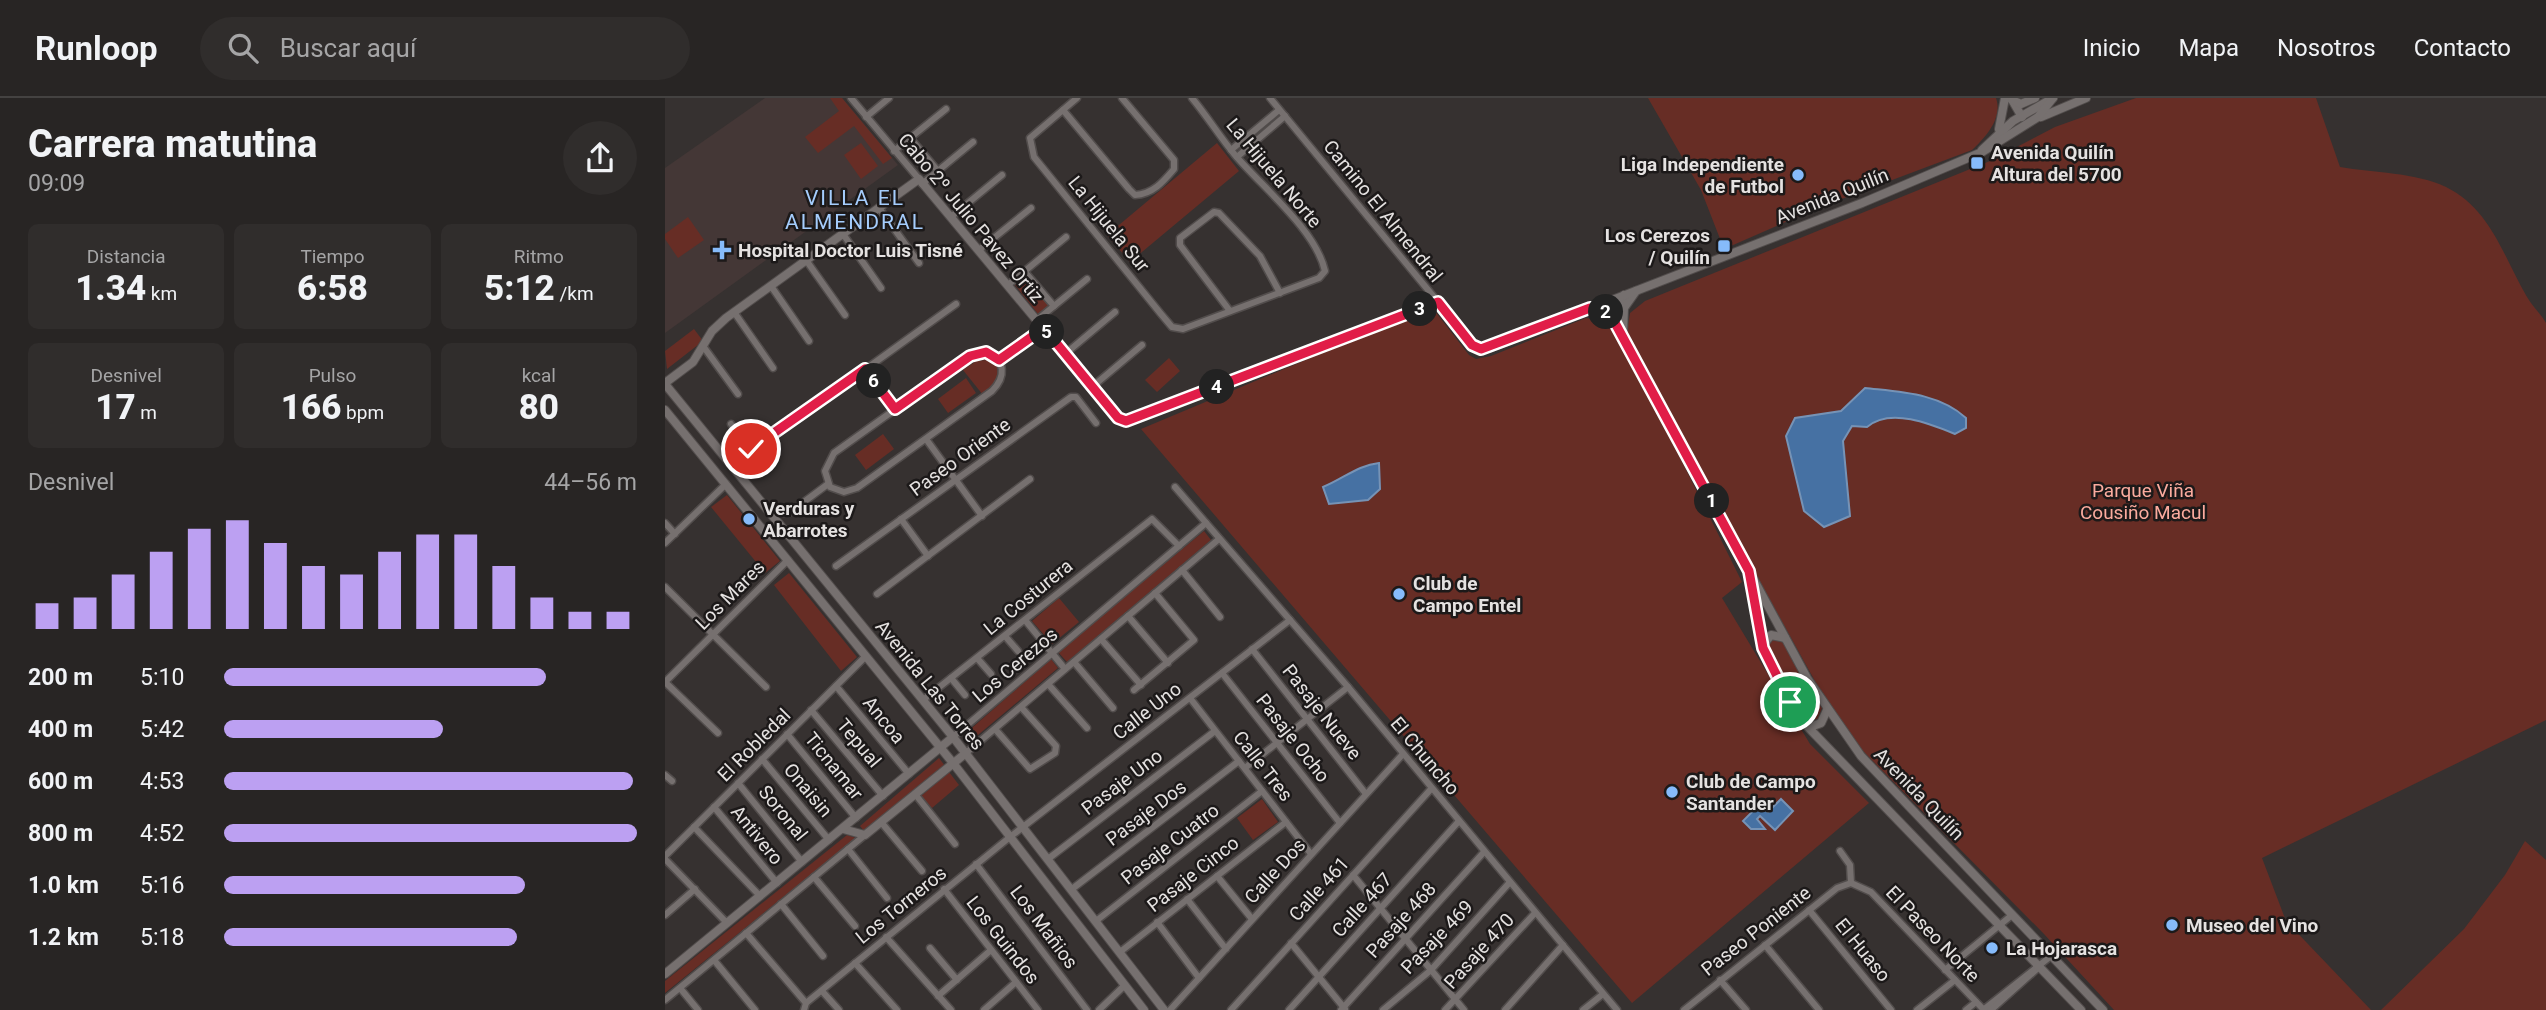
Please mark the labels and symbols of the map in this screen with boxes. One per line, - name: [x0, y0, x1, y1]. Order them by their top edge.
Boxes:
- street label: La Hijuela Norte: [1222, 114, 1326, 232]
- street label: Cabo 2º Julio Pavez Ortiz: [893, 129, 1049, 307]
- street label: Camino El Almendral: [1319, 135, 1447, 287]
- place label: Avenida Quilín Altura del 5700: [1991, 141, 2122, 186]
- place label: Liga Independiente de Futbol: [1621, 153, 1784, 198]
- marker: Avenida Quilín Altura del 5700: [1969, 155, 1985, 171]
- street label: Avenida Quilín: [1772, 163, 1892, 229]
- marker: Liga Independiente de Futbol: [1790, 167, 1806, 183]
- street label: La Hijuela Sur: [1063, 172, 1155, 277]
- district label: VILLA EL ALMENDRAL: [785, 186, 925, 234]
- place label: Los Cerezos / Quilín: [1605, 224, 1710, 269]
- marker: Los Cerezos / Quilín: [1716, 238, 1732, 254]
- place label: Hospital Doctor Luis Tisné: [738, 239, 963, 262]
- marker: Hospital Doctor Luis Tisné: [712, 240, 732, 260]
- pin: 3: [1403, 292, 1437, 326]
- pin: 2: [1588, 294, 1623, 330]
- pin: 5: [1029, 314, 1065, 350]
- pin: 6: [857, 364, 892, 398]
- pin: 4: [1199, 370, 1235, 404]
- street label: Paseo Oriente: [905, 413, 1015, 501]
- pin: [721, 419, 781, 479]
- park label: Parque Viña Cousiño Macul: [2080, 479, 2206, 524]
- pin: 1: [1695, 484, 1729, 518]
- place label: Verduras y Abarrotes: [763, 497, 855, 542]
- marker: Verduras y Abarrotes: [741, 511, 757, 527]
- street label: La Costurera: [979, 554, 1077, 640]
- street label: Los Mares: [691, 556, 769, 634]
- place label: Club de Campo Entel: [1413, 572, 1521, 617]
- marker: Club de Campo Entel: [1391, 586, 1407, 602]
- street label: Avenida Las Torres: [871, 615, 989, 755]
- street label: Los Cerezos: [968, 623, 1062, 707]
- street label: Pasaje Nueve: [1278, 660, 1366, 764]
- pin: [1760, 672, 1820, 732]
- street label: Calle Uno: [1108, 677, 1186, 745]
- street label: Pasaje Ocho: [1251, 689, 1335, 787]
- street label: Ancoa: [858, 692, 910, 748]
- street label: El Robledal: [713, 704, 795, 786]
- street label: El Chuncho: [1386, 712, 1464, 800]
- street label: Tepual: [832, 714, 886, 772]
- street label: Calle Tres: [1228, 726, 1298, 806]
- street label: Ticnamar: [800, 728, 869, 805]
- street label: Avenida Quilín: [1869, 743, 1969, 845]
- street label: Pasaje Uno: [1077, 744, 1167, 820]
- street label: Onaisin: [779, 758, 837, 822]
- place label: Club de Campo Santander: [1686, 770, 1816, 815]
- street label: Pasaje Dos: [1101, 775, 1191, 851]
- street label: Soronal: [754, 781, 812, 845]
- marker: Club de Campo Santander: [1664, 784, 1680, 800]
- street label: Pasaje Cuatro: [1116, 799, 1224, 889]
- street label: Antivero: [726, 801, 788, 869]
- street label: Pasaje Cinco: [1143, 831, 1243, 917]
- street label: Calle Dos: [1240, 834, 1310, 908]
- street label: Calle 461: [1284, 852, 1354, 926]
- street label: Los Torneros: [851, 861, 951, 949]
- street label: Calle 467: [1327, 868, 1397, 942]
- street label: Pasaje 468: [1361, 877, 1441, 963]
- street label: Los Mañios: [1005, 881, 1083, 973]
- street label: Paseo Poniente: [1697, 881, 1815, 981]
- street label: El Paseo Norte: [1881, 881, 1985, 987]
- street label: Los Guindos: [961, 891, 1045, 989]
- street label: Pasaje 469: [1396, 895, 1478, 979]
- street label: Pasaje 470: [1439, 908, 1519, 994]
- street label: El Huaso: [1830, 914, 1896, 986]
- place label: Museo del Vino: [2186, 914, 2319, 937]
- marker: Museo del Vino: [2164, 917, 2180, 933]
- place label: La Hojarasca: [2006, 937, 2117, 960]
- marker: La Hojarasca: [1984, 940, 2000, 956]

